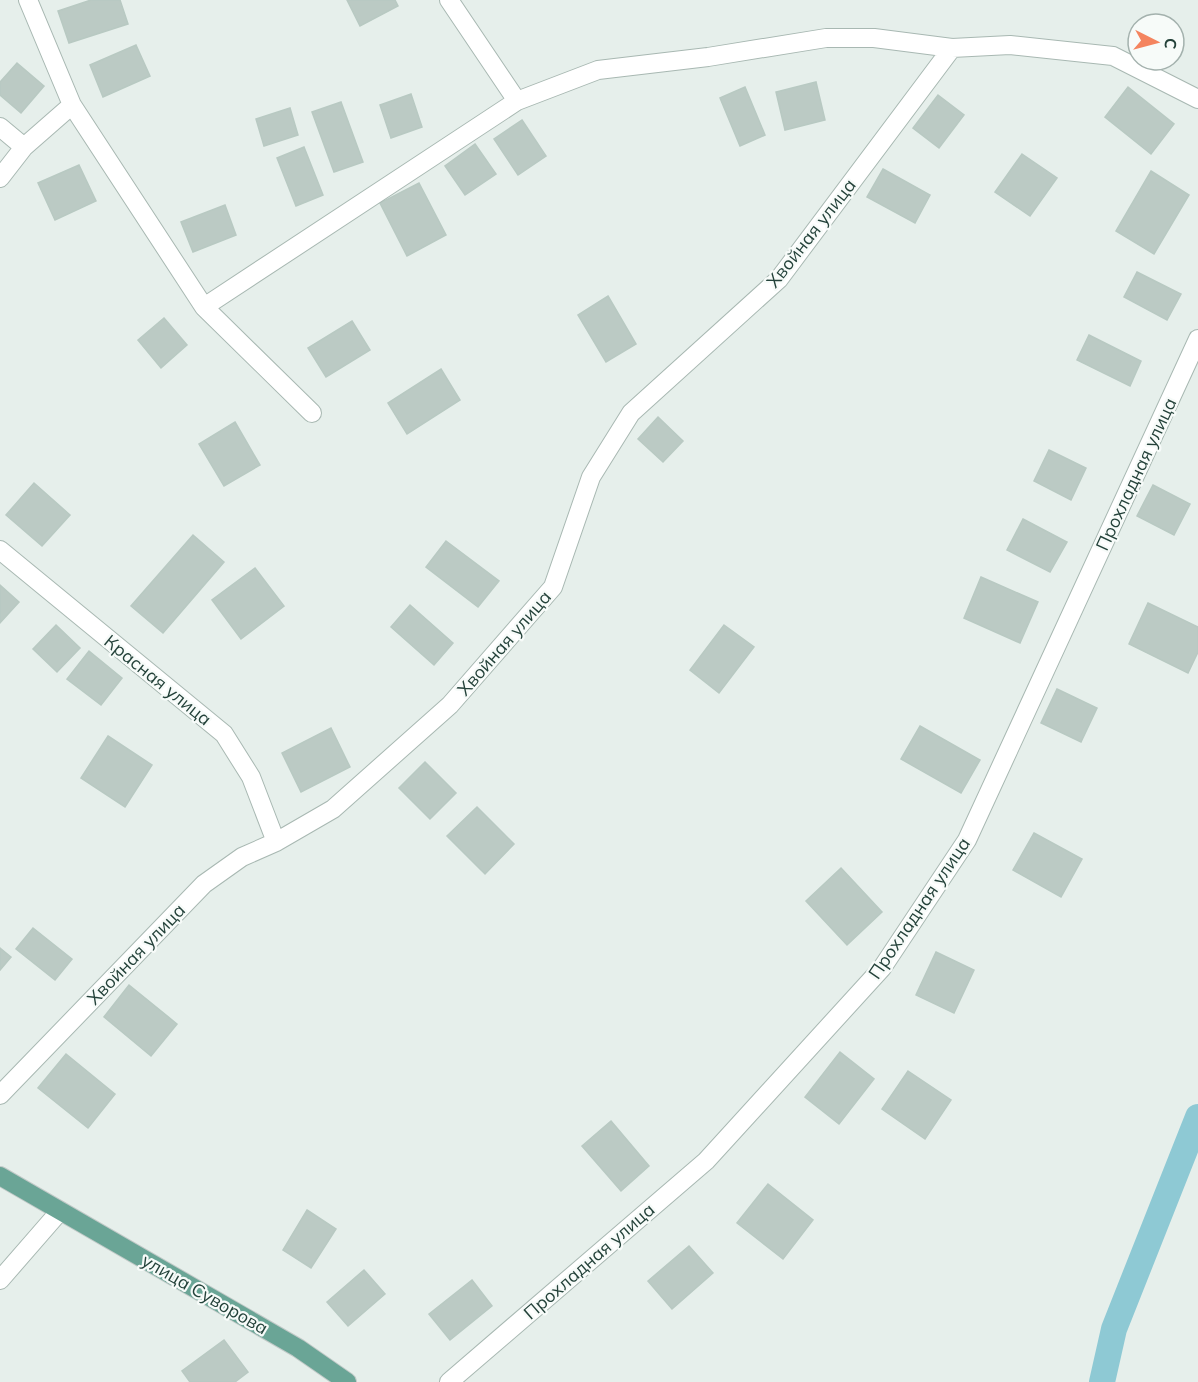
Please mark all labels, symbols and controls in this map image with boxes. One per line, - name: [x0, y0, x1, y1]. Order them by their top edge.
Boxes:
- north arrow: [1126, 12, 1186, 72]
- text: С: [1160, 37, 1181, 50]
- street label: Хвойная улица: [761, 174, 861, 292]
- street label: Прохладная улица: [1090, 394, 1182, 554]
- street label: Хвойная улица: [452, 586, 556, 700]
- street label: Красная улица: [100, 630, 216, 730]
- street label: Прохладная улица: [863, 833, 975, 983]
- street label: Хвойная улица: [82, 899, 190, 1009]
- street label: Прохладная улица: [519, 1198, 659, 1324]
- street label: улица Суворова: [138, 1249, 272, 1339]

